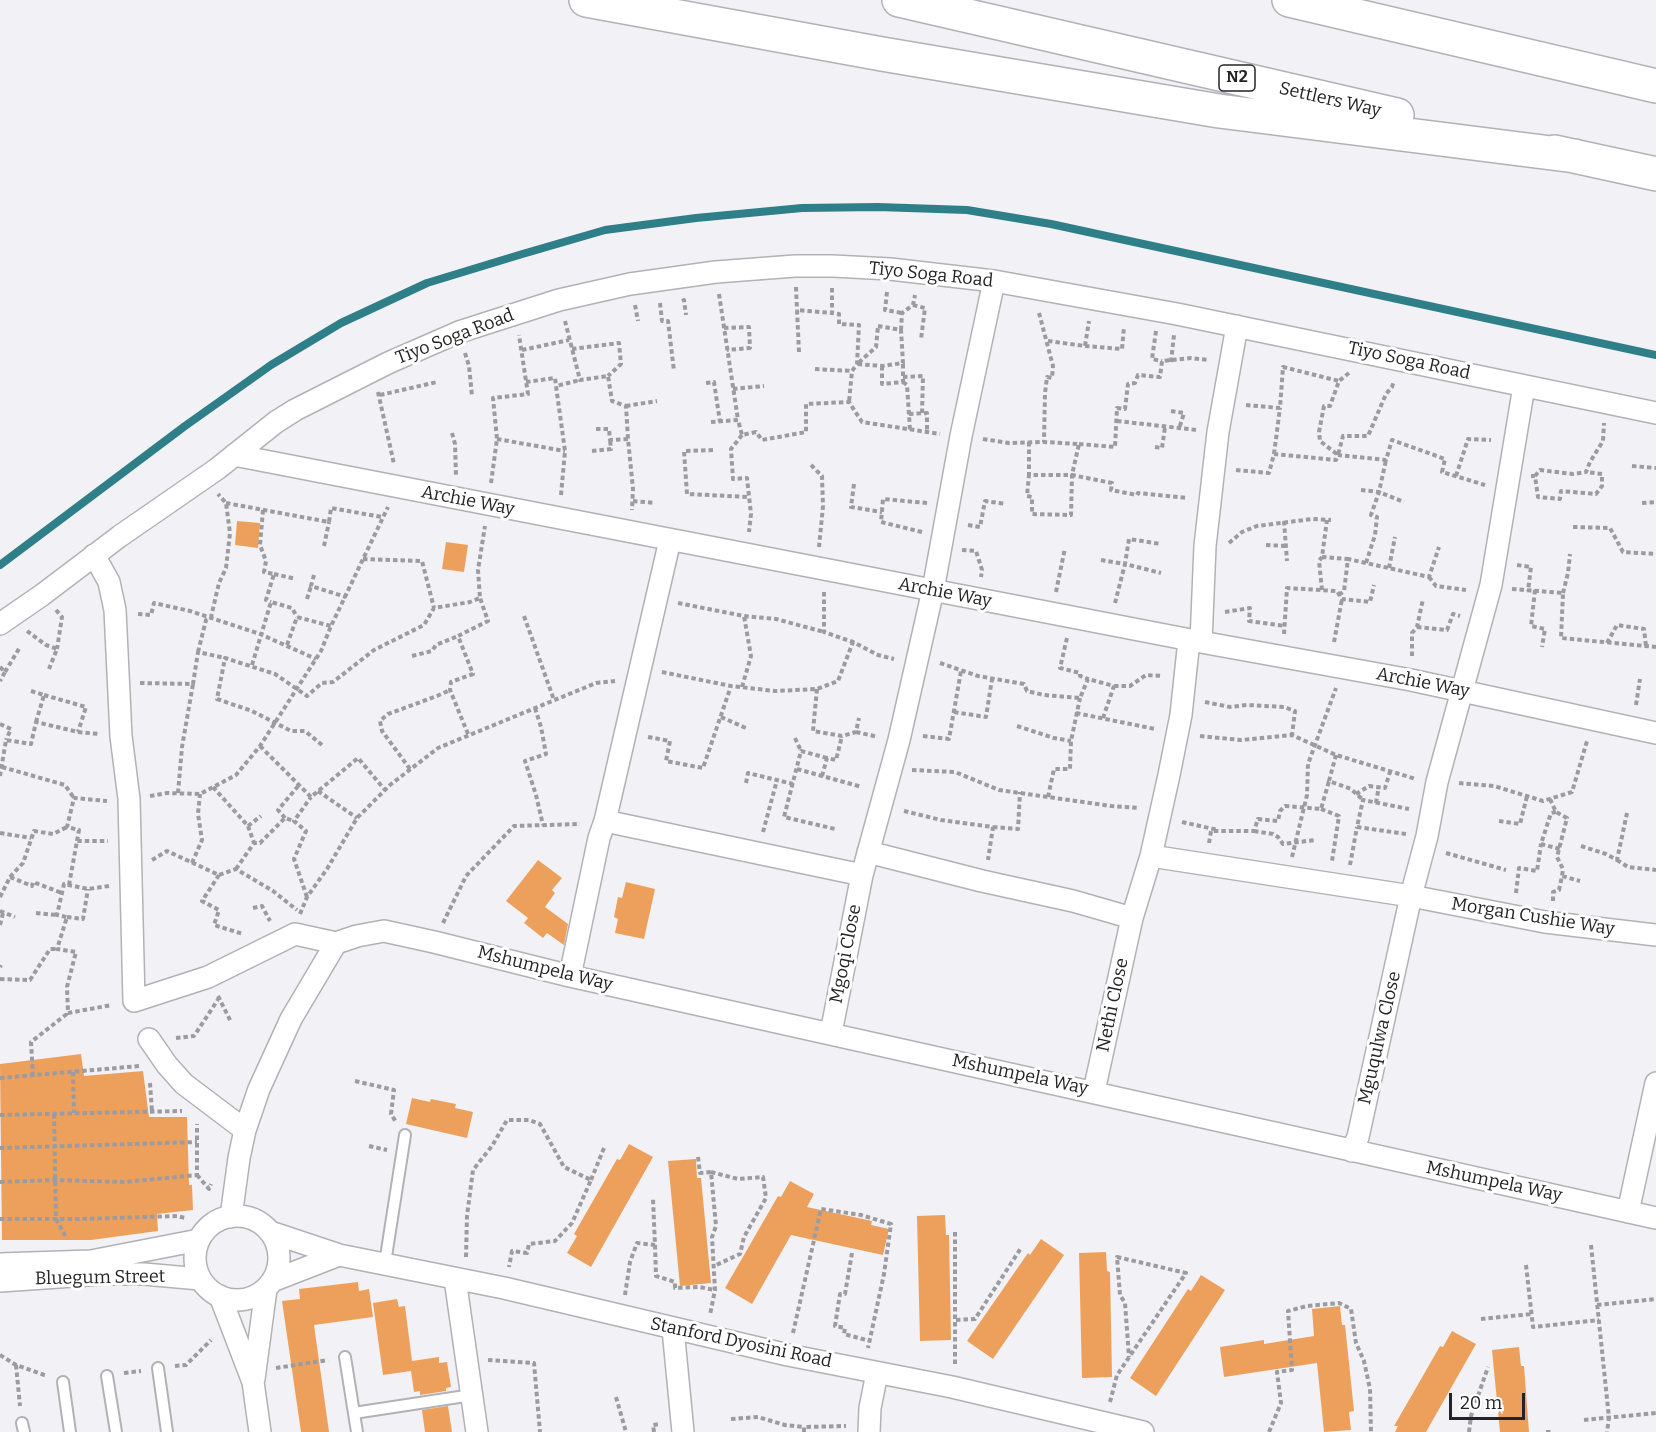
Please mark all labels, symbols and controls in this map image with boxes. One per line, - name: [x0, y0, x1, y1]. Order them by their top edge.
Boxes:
- road number: N2: [1219, 65, 1255, 91]
- street label: Settlers Way: [1277, 78, 1383, 122]
- street label: Tiyo Soga Road: [868, 258, 994, 292]
- street label: Tiyo Soga Road: [393, 305, 517, 369]
- street label: Tiyo Soga Road: [1346, 337, 1472, 385]
- street label: Archie Way: [420, 481, 516, 521]
- street label: Archie Way: [897, 573, 993, 613]
- street label: Archie Way: [1375, 663, 1471, 703]
- street label: Morgan Cushie Way: [1450, 893, 1616, 941]
- street label: Mgoqi Close: [826, 903, 866, 1005]
- street label: Mshumpela Way: [475, 942, 615, 996]
- street label: Nethi Close: [1093, 956, 1133, 1054]
- street label: Mguqulwa Close: [1354, 969, 1406, 1107]
- street label: Mshumpela Way: [950, 1050, 1090, 1100]
- street label: Mshumpela Way: [1424, 1157, 1564, 1207]
- street label: Bluegum Street: [35, 1266, 165, 1290]
- street label: Stanford Dyosini Road: [648, 1313, 834, 1373]
- scale bar: [1452, 1381, 1528, 1419]
- text: 20 m: [1460, 1392, 1502, 1414]

